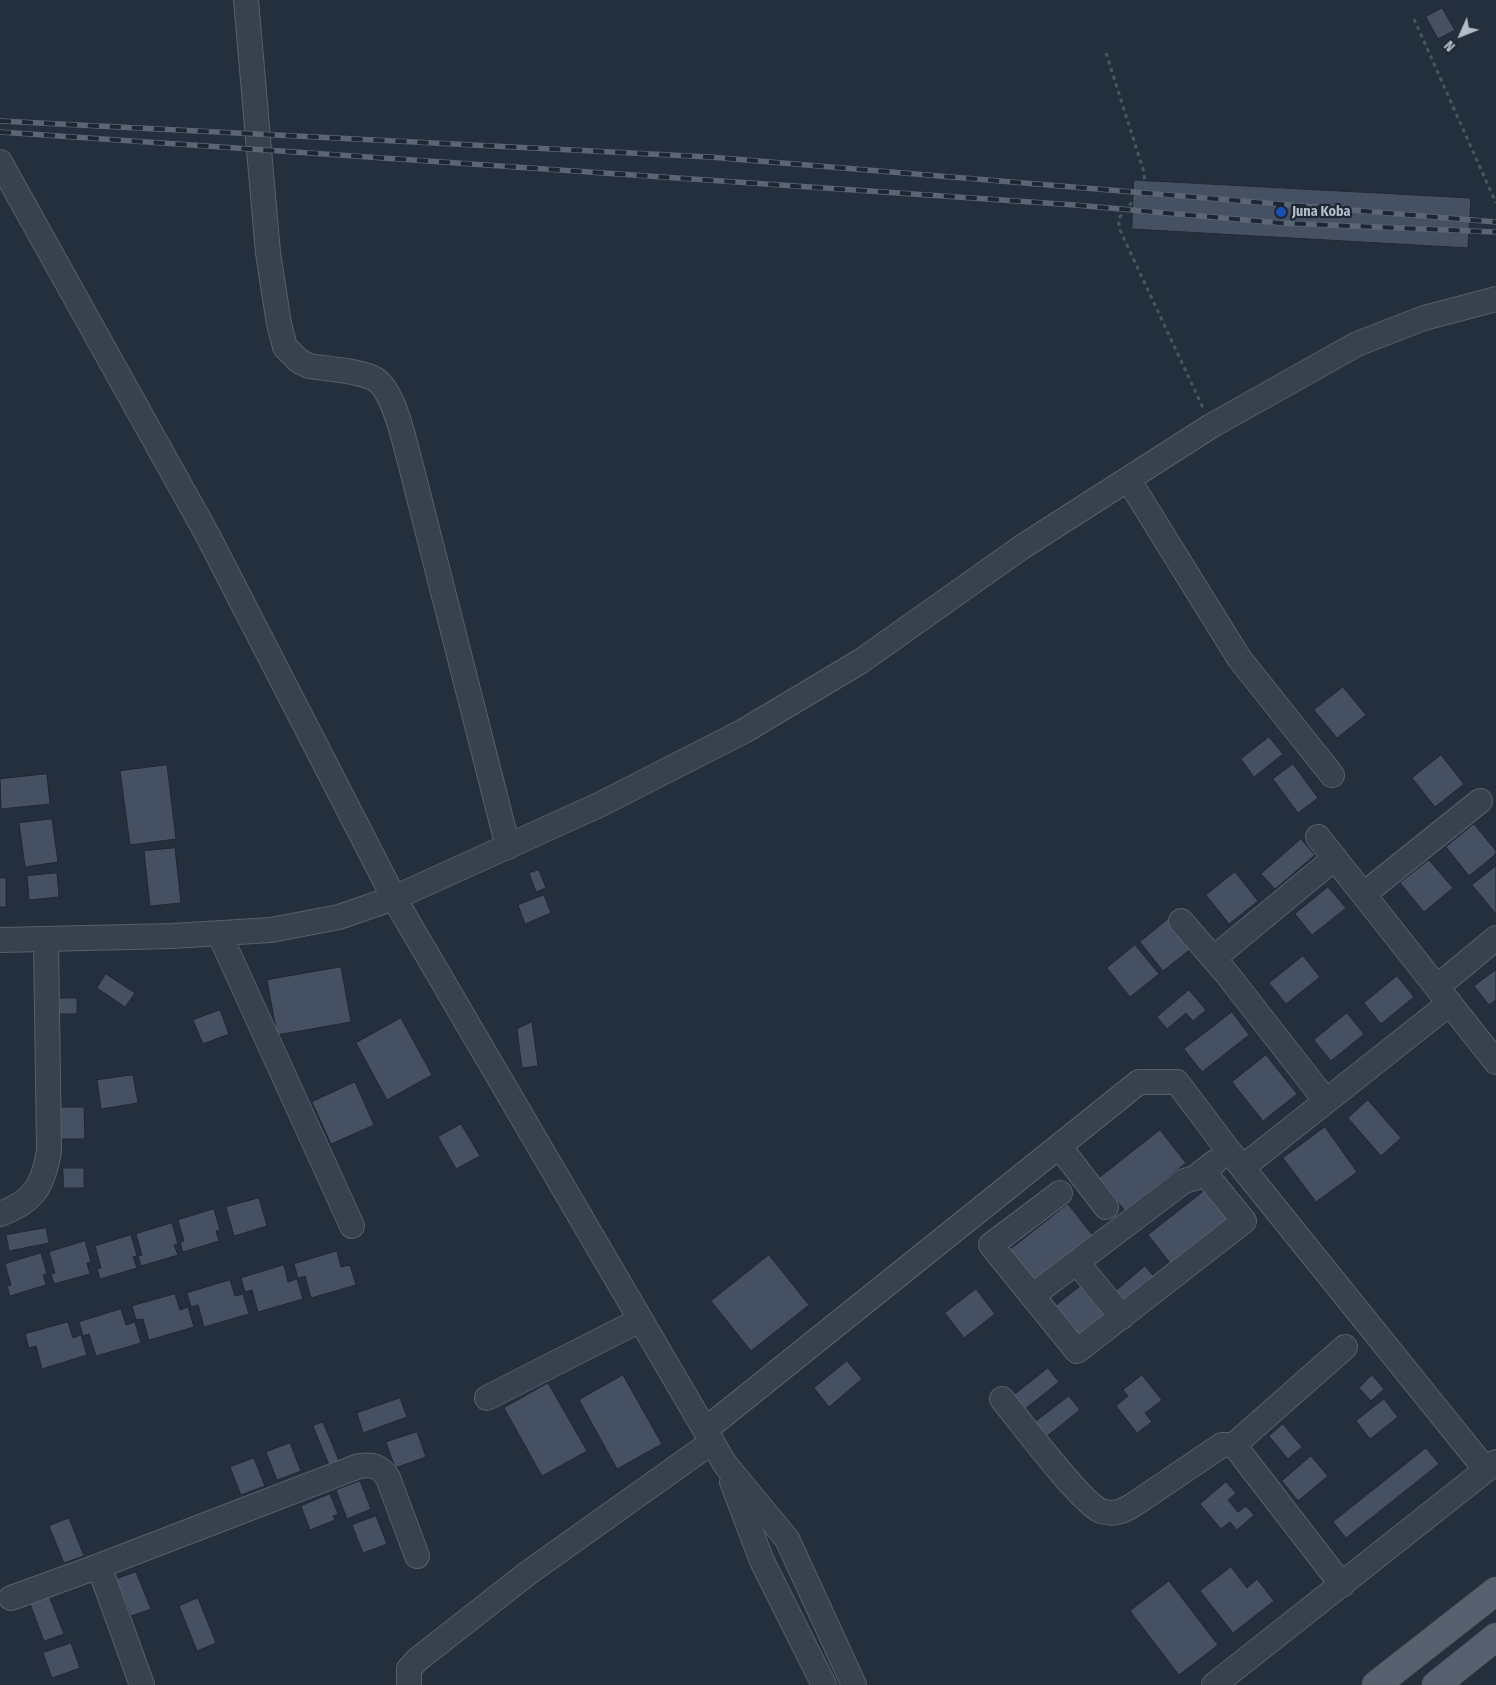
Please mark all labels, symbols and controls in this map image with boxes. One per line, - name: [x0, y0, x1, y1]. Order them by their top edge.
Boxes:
- north arrow: [1436, 10, 1486, 60]
- text: N: [1441, 37, 1459, 55]
- place label: Juna Koba: [1292, 204, 1350, 220]
- marker: Juna Koba: [1274, 205, 1288, 219]

